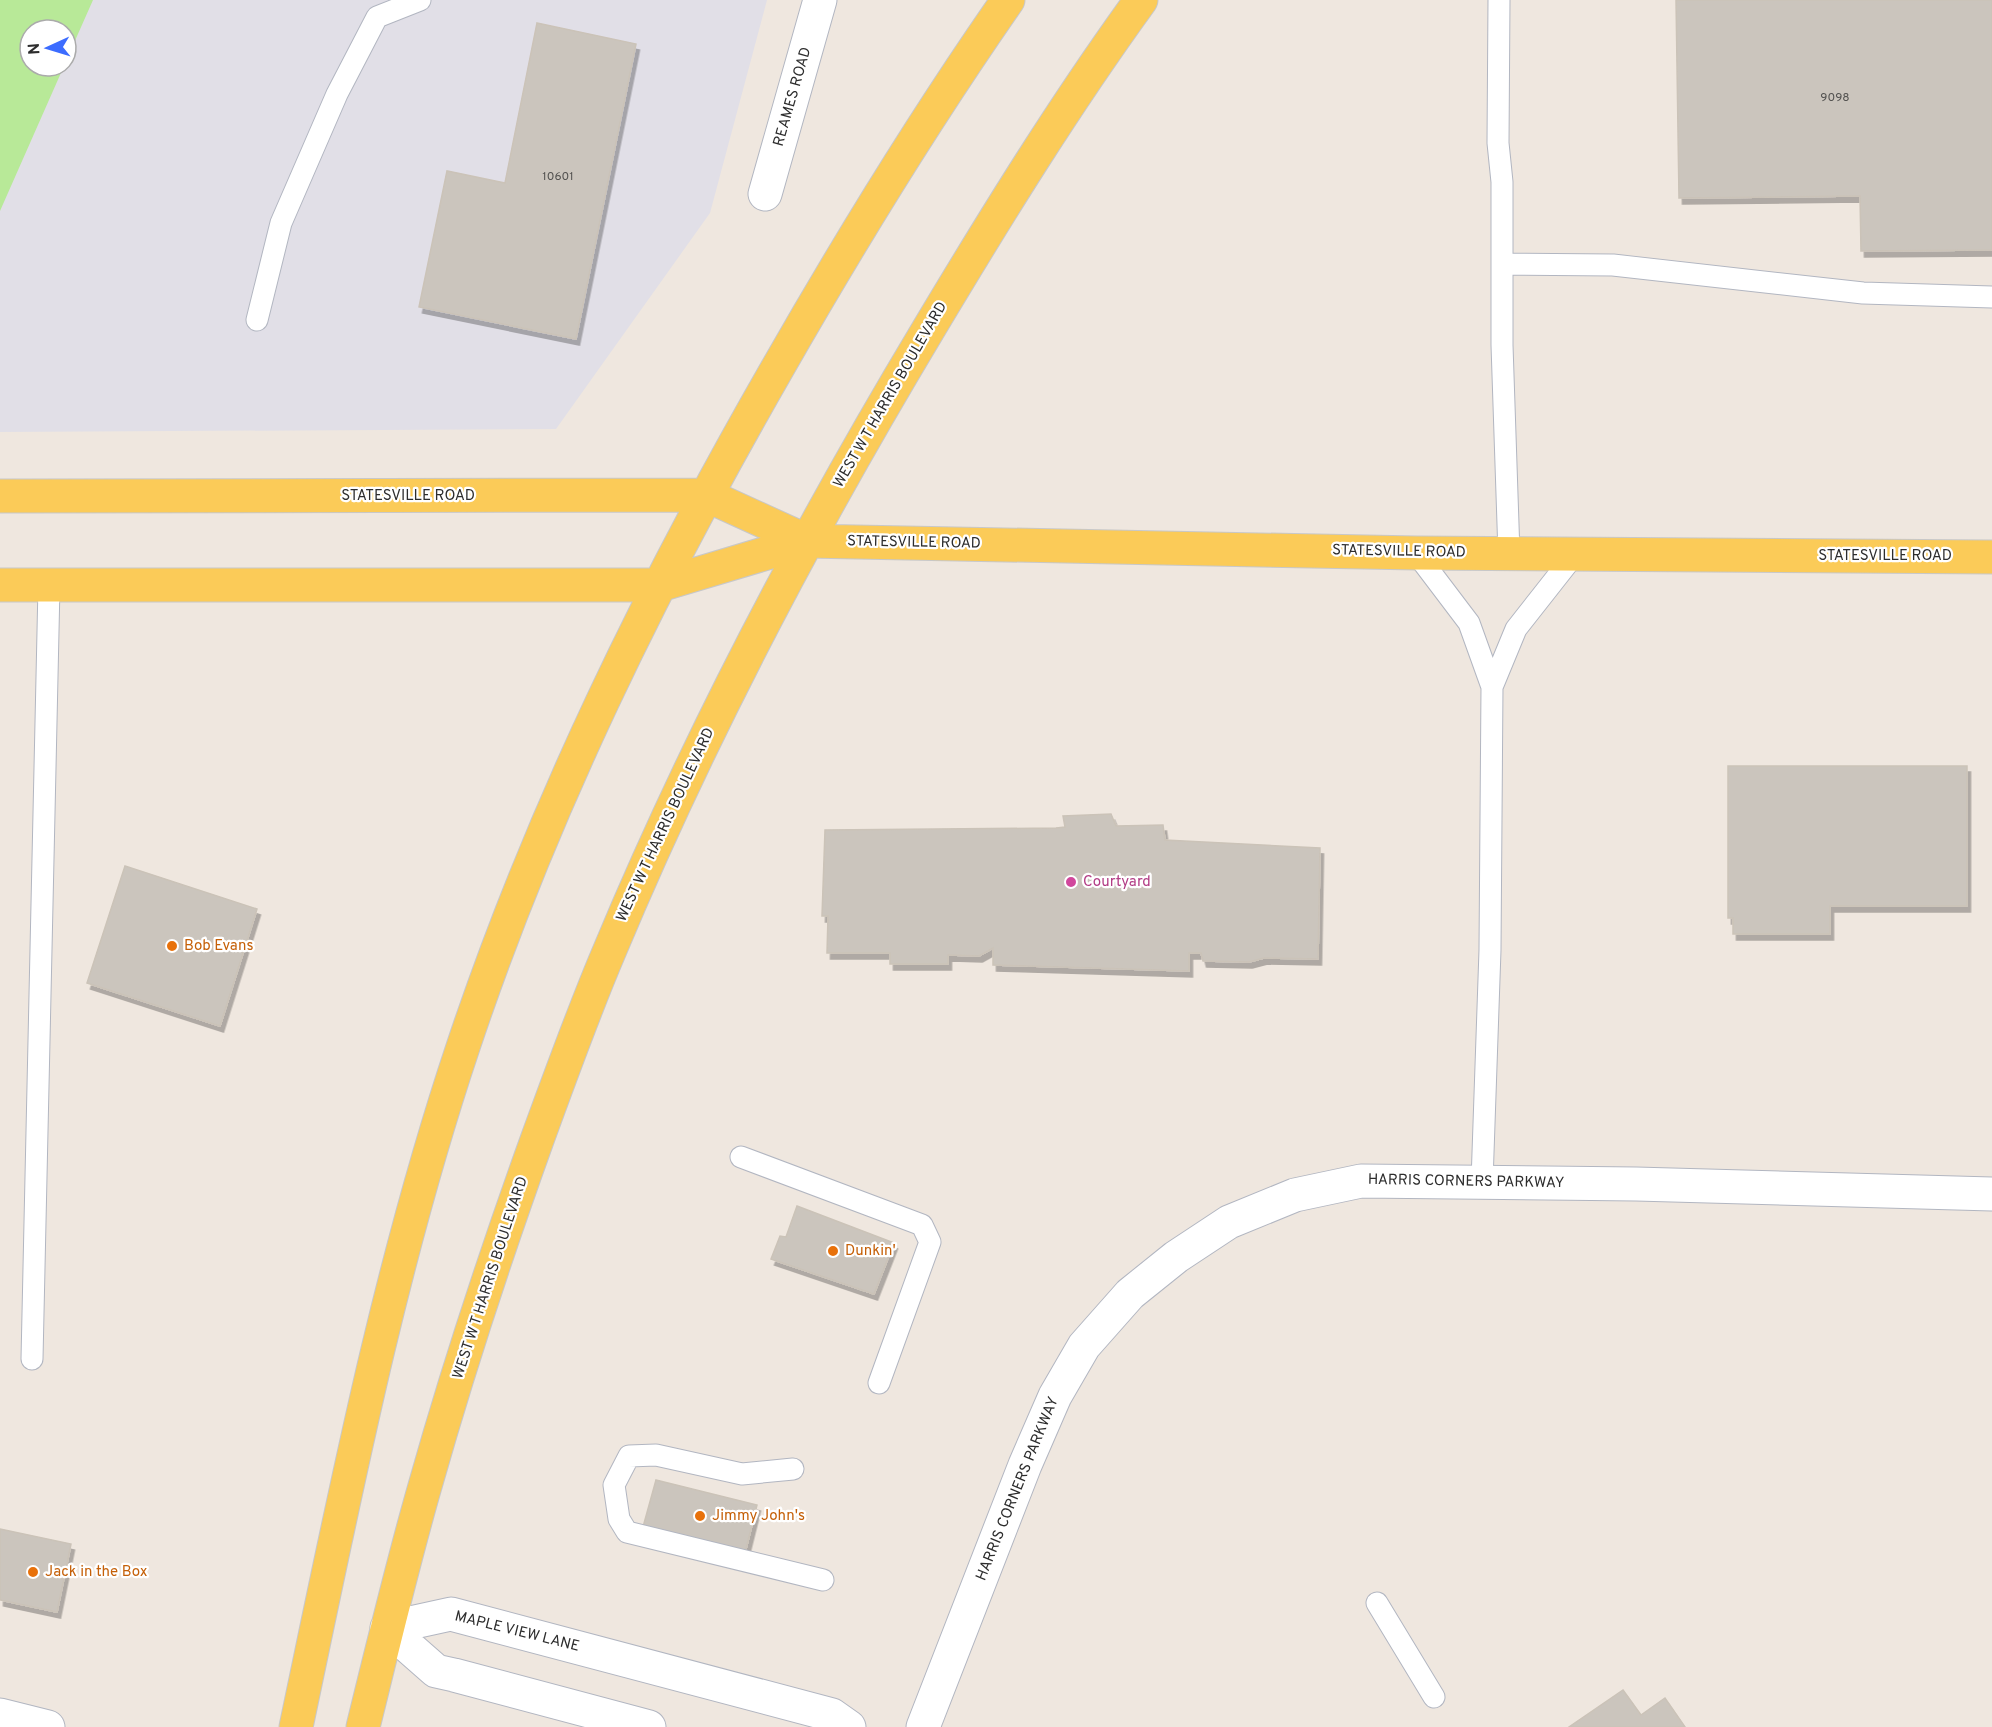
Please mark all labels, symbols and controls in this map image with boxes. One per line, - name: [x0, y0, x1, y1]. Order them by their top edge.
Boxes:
- north arrow: [18, 18, 78, 78]
- text: N: [25, 42, 45, 55]
- street label: REAMES ROAD: [770, 45, 816, 149]
- house number: 9098: [1820, 90, 1850, 106]
- house number: 10601: [542, 169, 574, 185]
- street label: WEST W T HARRIS BOULEVARD: [830, 299, 952, 491]
- street label: STATESVILLE ROAD: [341, 487, 475, 506]
- street label: STATESVILLE ROAD: [847, 532, 981, 554]
- street label: STATESVILLE ROAD: [1332, 541, 1466, 563]
- street label: STATESVILLE ROAD: [1818, 547, 1952, 566]
- street label: WEST W T HARRIS BOULEVARD: [613, 725, 719, 925]
- place label: Courtyard: [1083, 873, 1151, 892]
- marker: Courtyard: [1064, 875, 1078, 889]
- place label: Bob Evans: [184, 937, 253, 956]
- marker: Bob Evans: [165, 939, 179, 953]
- street label: HARRIS CORNERS PARKWAY: [1368, 1171, 1565, 1193]
- street label: WEST W T HARRIS BOULEVARD: [449, 1174, 533, 1382]
- place label: Dunkin': [845, 1242, 896, 1261]
- marker: Dunkin': [826, 1244, 840, 1258]
- street label: HARRIS CORNERS PARKWAY: [972, 1394, 1064, 1584]
- place label: Jimmy John's: [712, 1507, 805, 1526]
- marker: Jimmy John's: [693, 1509, 707, 1523]
- place label: Jack in the Box: [45, 1563, 148, 1582]
- marker: Jack in the Box: [26, 1565, 40, 1579]
- street label: MAPLE VIEW LANE: [453, 1607, 581, 1657]

